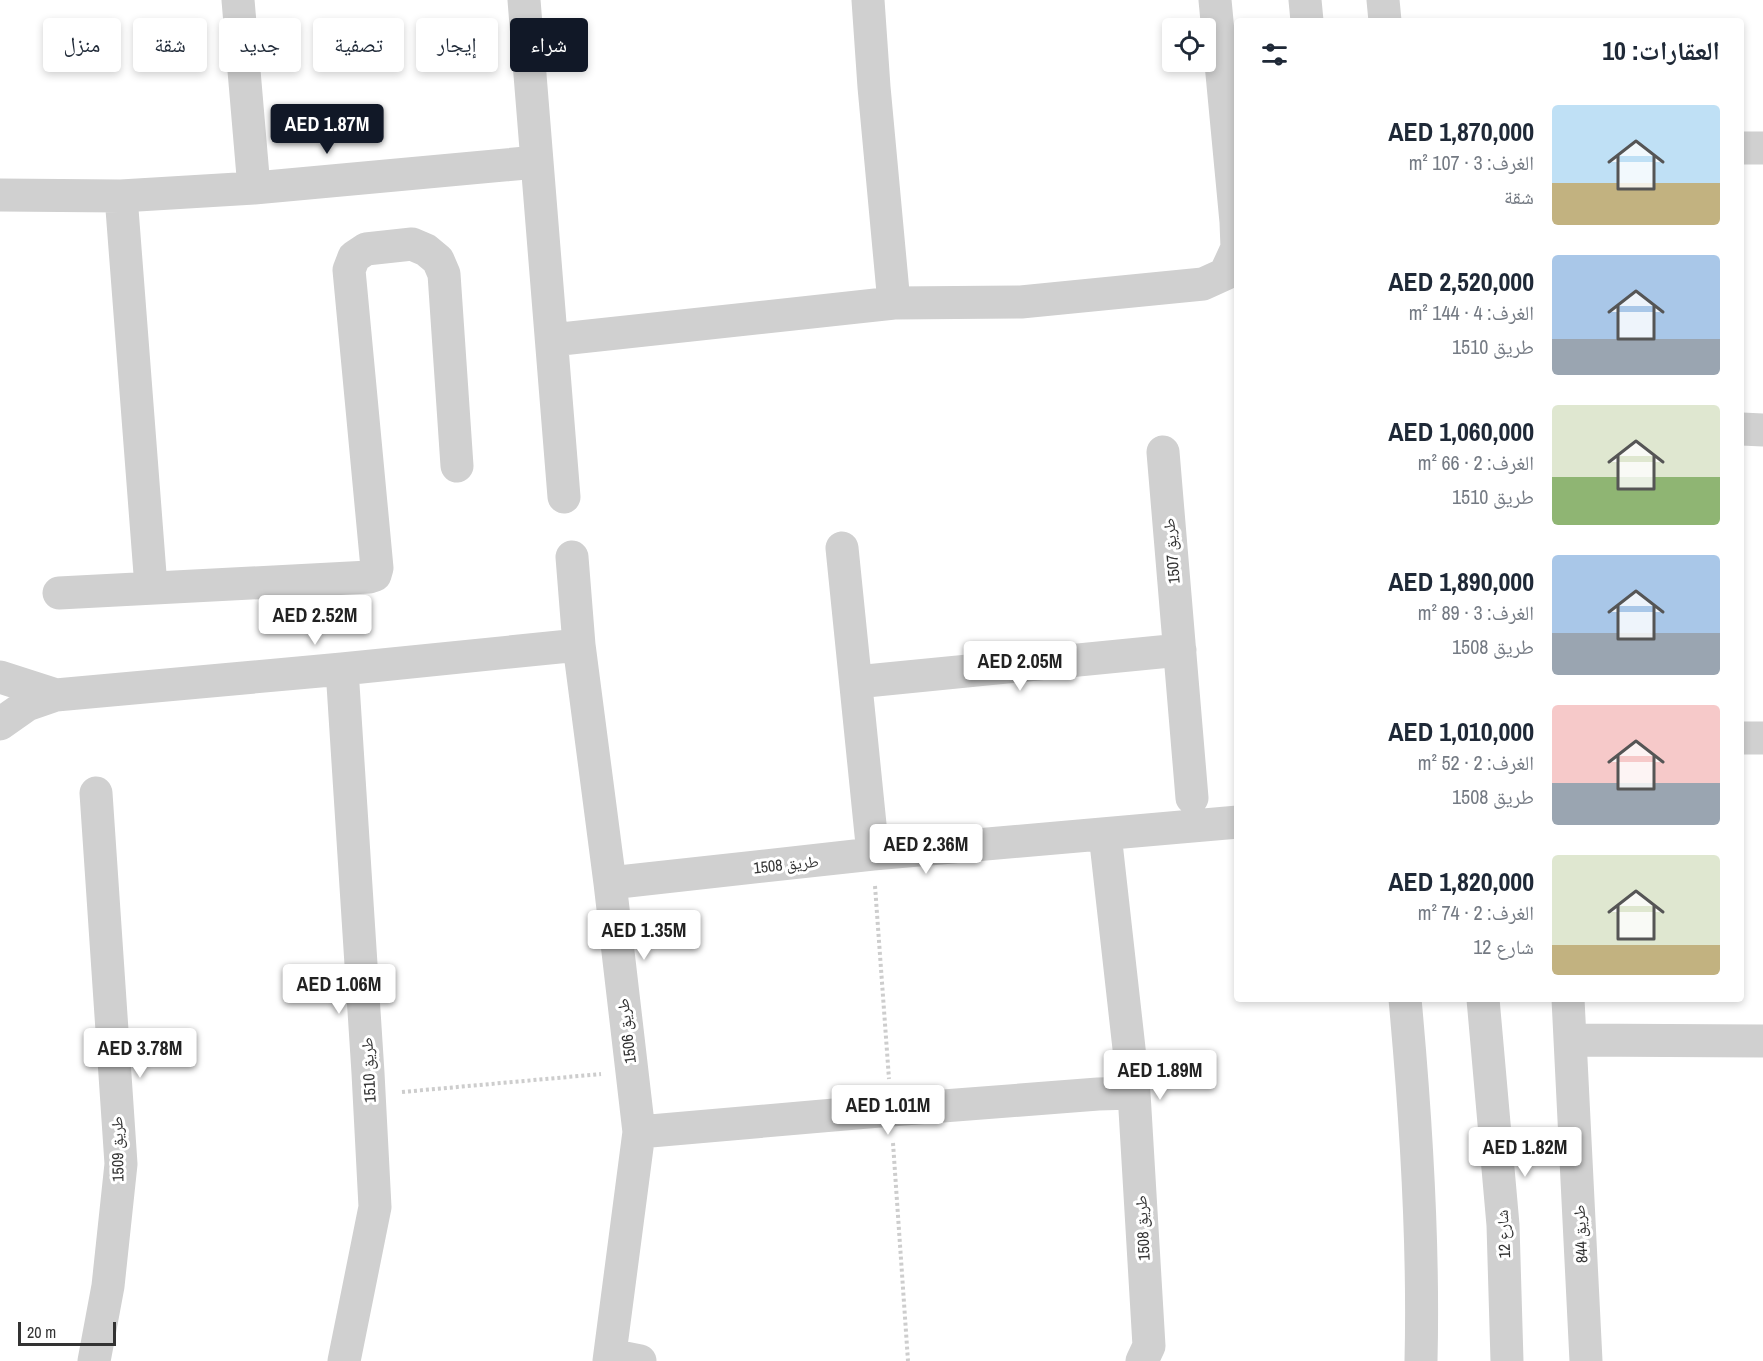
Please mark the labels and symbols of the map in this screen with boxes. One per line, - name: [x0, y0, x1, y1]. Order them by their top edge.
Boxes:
- pin: AED 1.87M: [258, 104, 396, 155]
- street label: طريق 1507: [1157, 517, 1185, 585]
- pin: AED 2.52M: [246, 595, 384, 646]
- pin: AED 2.05M: [951, 641, 1089, 692]
- pin: AED 2.36M: [857, 824, 995, 875]
- street label: طريق 1508: [752, 850, 820, 878]
- pin: AED 1.35M: [575, 910, 713, 961]
- pin: AED 1.06M: [270, 964, 408, 1015]
- street label: طريق 1506: [611, 997, 641, 1065]
- pin: AED 3.78M: [71, 1028, 209, 1079]
- street label: طريق 1510: [355, 1037, 381, 1103]
- pin: AED 1.89M: [1091, 1050, 1229, 1101]
- pin: AED 1.01M: [819, 1085, 957, 1136]
- street label: طريق 1509: [105, 1116, 129, 1182]
- pin: AED 1.82M: [1456, 1127, 1594, 1178]
- street label: طريق 1508: [1129, 1195, 1155, 1261]
- street label: طريق 844: [1567, 1204, 1593, 1264]
- street label: شارع 12: [1491, 1209, 1515, 1259]
- scale bar: [18, 1319, 116, 1346]

